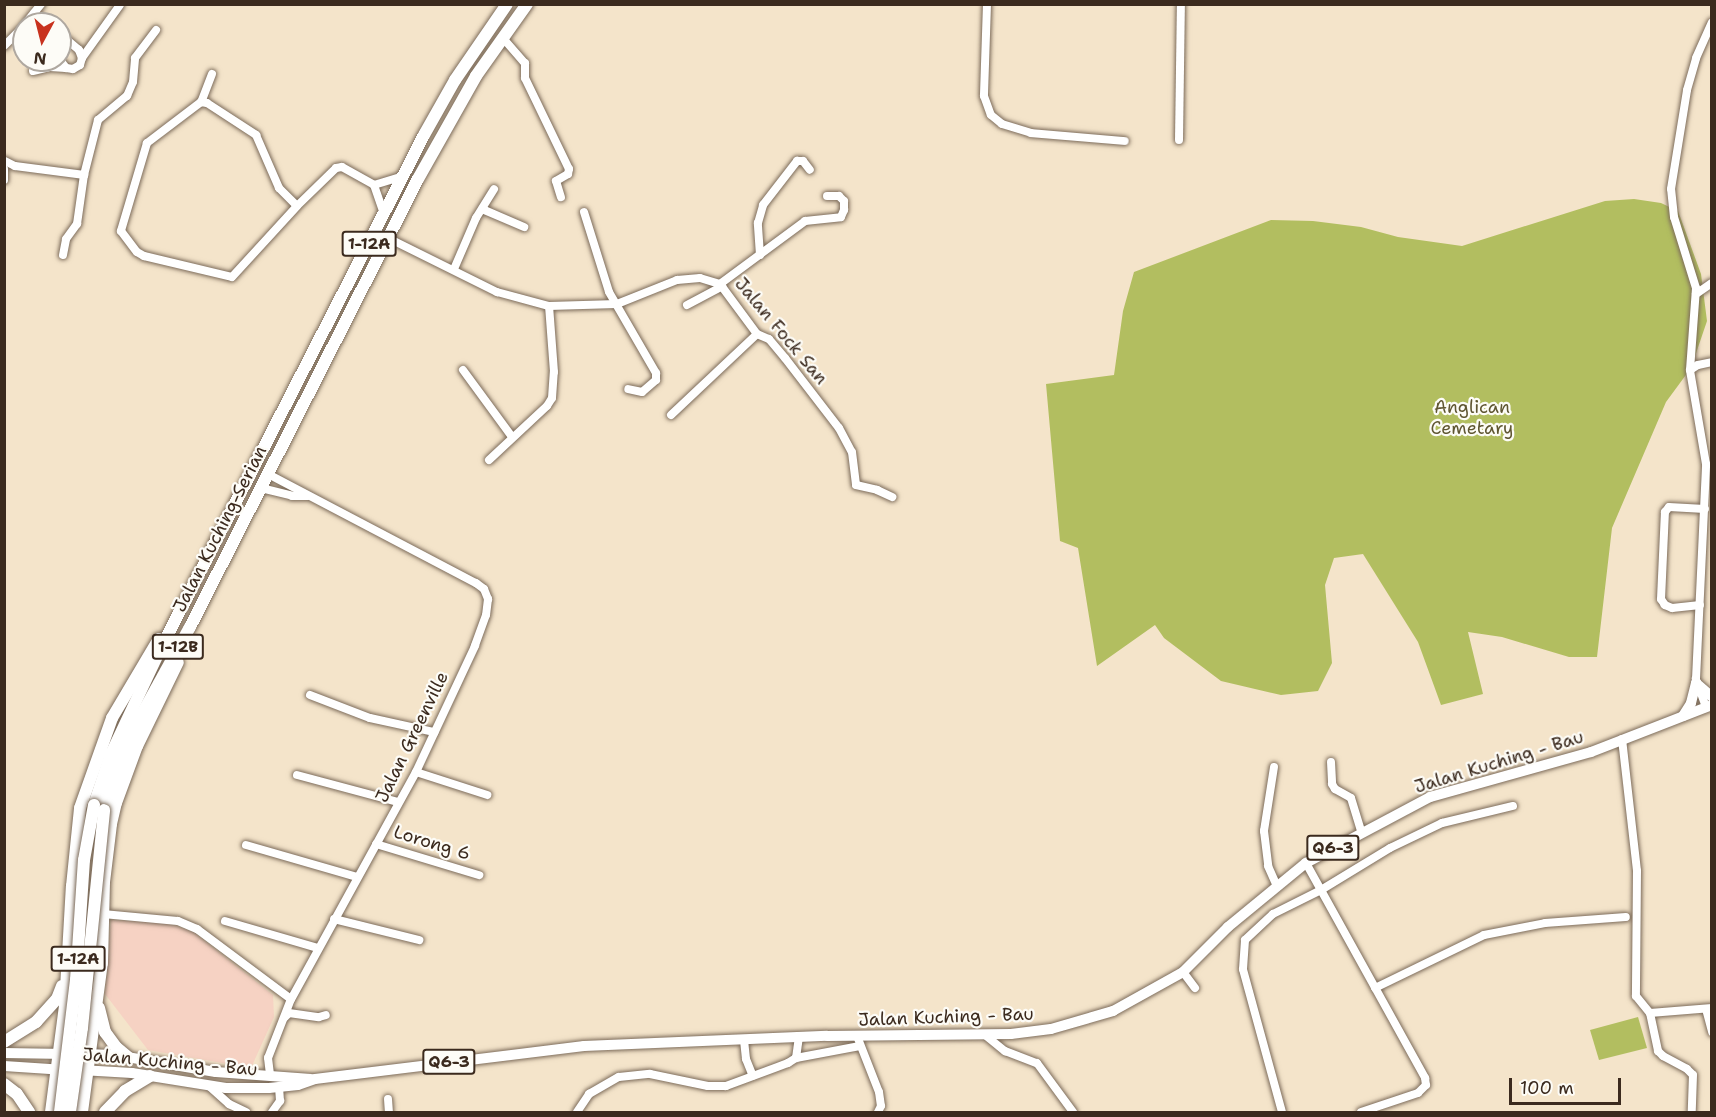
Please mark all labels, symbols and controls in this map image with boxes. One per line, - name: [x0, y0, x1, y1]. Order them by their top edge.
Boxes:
- north arrow: [12, 12, 72, 72]
- text: N: [32, 47, 48, 70]
- road number: 1-12A: [340, 231, 398, 257]
- street label: Jalan Fock San: [730, 273, 832, 389]
- park label: Anglican Cemetary: [1431, 397, 1513, 440]
- street label: Jalan Kuching-Serian: [169, 442, 271, 616]
- road number: 1-12B: [151, 634, 205, 660]
- street label: Jalan Greenville: [371, 668, 453, 806]
- street label: Jalan Kuching - Bau: [1412, 726, 1586, 798]
- street label: Lorong 6: [391, 821, 473, 865]
- road number: Q6-3: [1306, 835, 1360, 861]
- road number: 1-12A: [50, 946, 106, 972]
- street label: Jalan Kuching - Bau: [858, 1003, 1034, 1031]
- street label: Jalan Kuching - Bau: [82, 1044, 258, 1080]
- road number: Q6-3: [422, 1049, 476, 1075]
- scale bar: [1512, 1066, 1624, 1104]
- text: 100 m: [1520, 1076, 1574, 1100]

